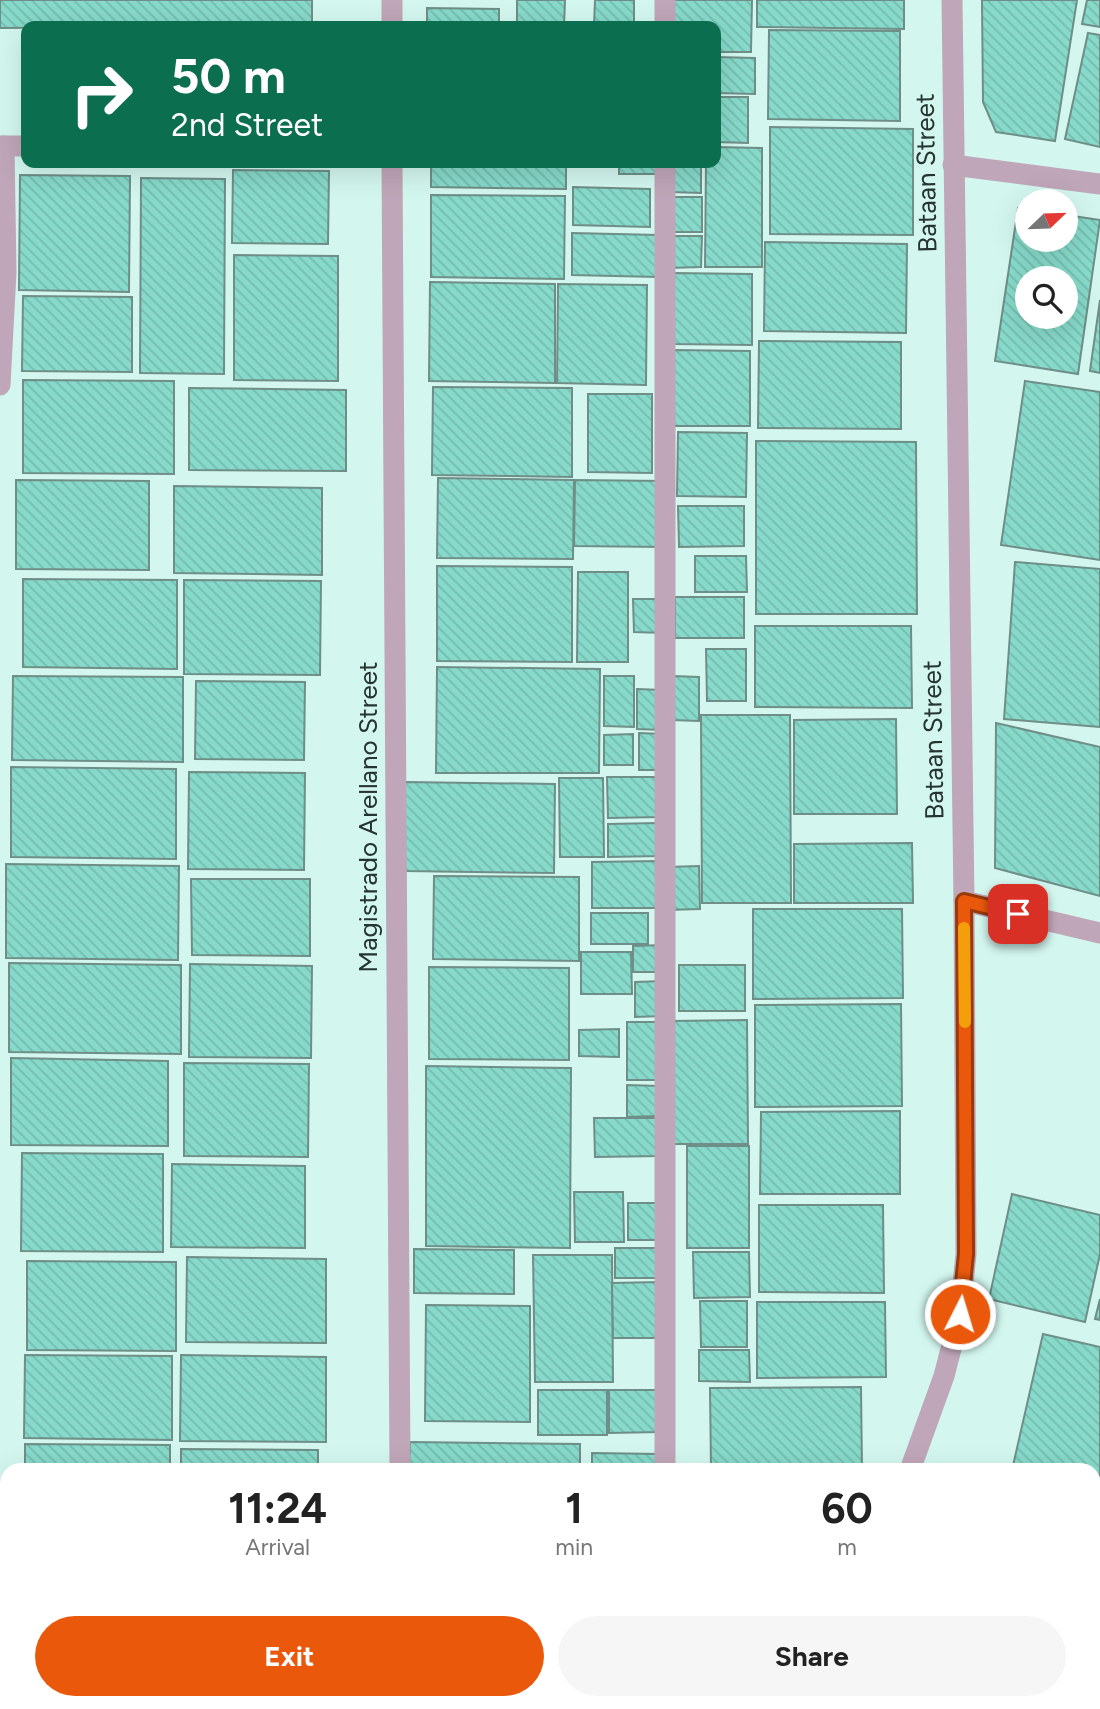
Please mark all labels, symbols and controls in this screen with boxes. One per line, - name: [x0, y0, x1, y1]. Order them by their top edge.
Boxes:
- text: 50 m: [171, 46, 286, 105]
- icon: right: [56, 49, 147, 140]
- street label: Bataan Street: [909, 93, 943, 253]
- text: 2nd Street: [171, 106, 323, 144]
- north arrow: [1015, 189, 1078, 252]
- map controls: [1015, 189, 1078, 329]
- button: search: [1015, 266, 1078, 329]
- street label: Bataan Street: [916, 660, 950, 820]
- street label: Magistrado Arellano Street: [352, 661, 384, 973]
- pin: [988, 884, 1048, 944]
- icon: arrive: [999, 895, 1037, 933]
- position arrow: [923, 1277, 997, 1351]
- text: 11:24: [228, 1483, 327, 1534]
- text: 1: [565, 1483, 583, 1534]
- text: 60: [821, 1483, 873, 1534]
- text: Arrival: [245, 1533, 310, 1561]
- text: min: [555, 1533, 593, 1561]
- text: m: [837, 1533, 857, 1561]
- button: Exit: [35, 1616, 544, 1696]
- button: Share: [558, 1616, 1066, 1696]

